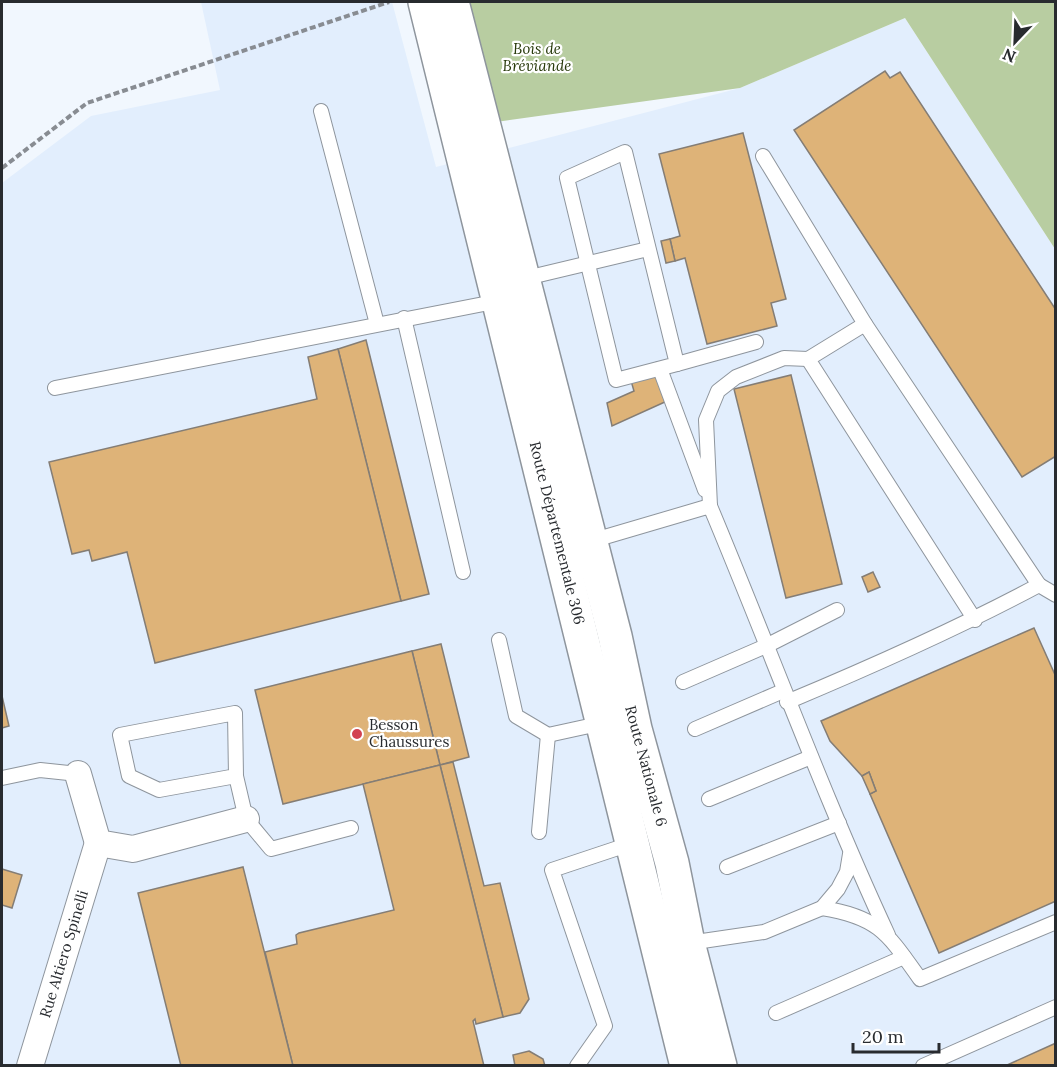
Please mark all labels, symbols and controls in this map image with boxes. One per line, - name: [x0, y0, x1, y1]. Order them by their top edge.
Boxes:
- north arrow: [985, 12, 1045, 72]
- park label: Bois de Bréviande: [503, 39, 571, 75]
- text: N: [1000, 44, 1019, 67]
- street label: Route Départementale 306: [526, 439, 589, 626]
- street label: Route Nationale 6: [621, 703, 672, 828]
- place label: Besson Chaussures: [369, 715, 449, 751]
- marker: Besson Chaussures: [350, 727, 364, 741]
- street label: Rue Altiero Spinelli: [35, 888, 92, 1020]
- scale bar: [853, 1016, 938, 1054]
- text: 20 m: [862, 1025, 904, 1048]

